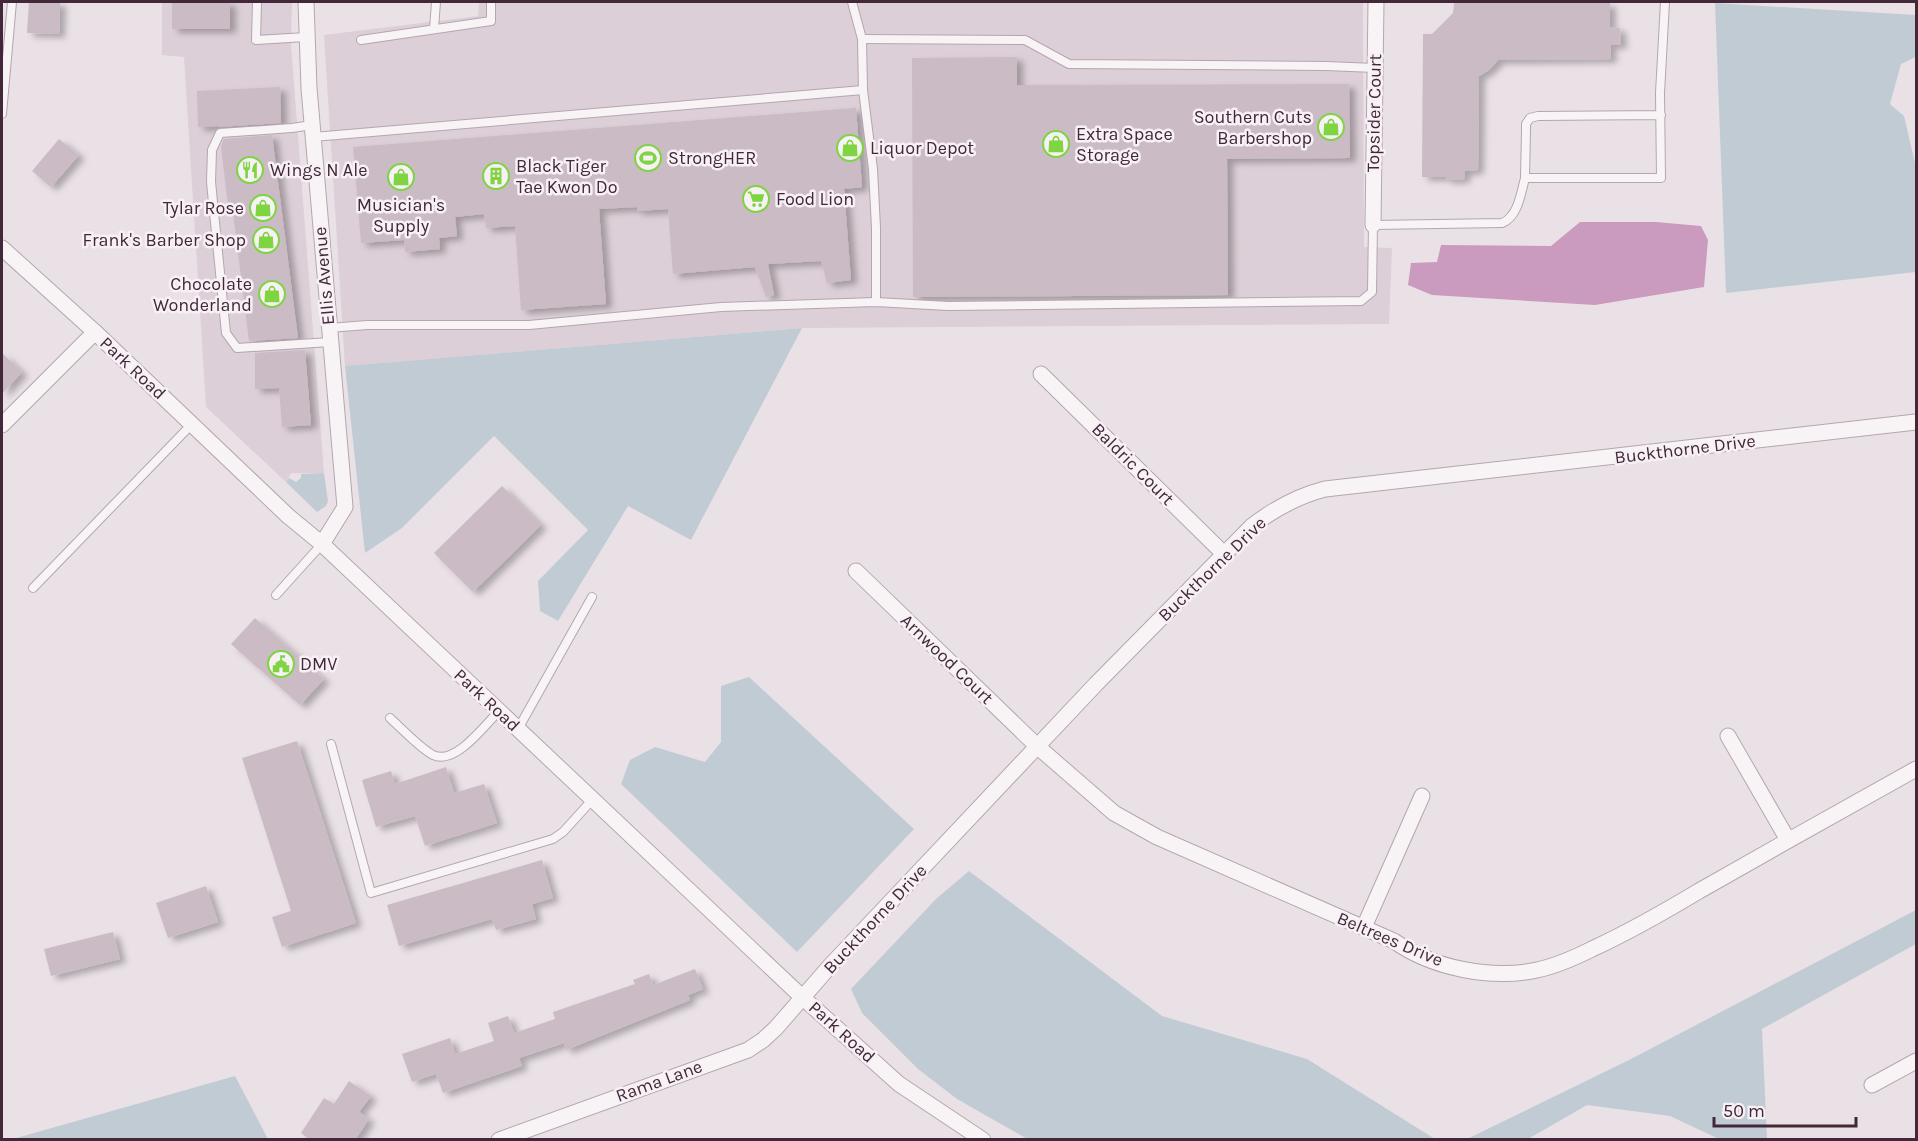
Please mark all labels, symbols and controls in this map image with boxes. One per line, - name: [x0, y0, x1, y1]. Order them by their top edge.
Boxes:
- street label: Topsider Court: [1362, 53, 1386, 172]
- place label: Southern Cuts Barbershop: [1194, 106, 1312, 149]
- shop icon: Southern Cuts Barbershop: [1316, 112, 1346, 142]
- place label: Extra Space Storage: [1076, 123, 1173, 166]
- shop icon: Extra Space Storage: [1041, 129, 1071, 159]
- shop icon: Liquor Depot: [835, 133, 865, 163]
- place label: Liquor Depot: [870, 137, 974, 159]
- sports icon: StrongHER: [633, 143, 663, 173]
- place label: StrongHER: [668, 147, 756, 169]
- restaurant icon: Wings N Ale: [235, 155, 265, 185]
- place label: Black Tiger Tae Kwon Do: [516, 155, 618, 198]
- place label: Wings N Ale: [270, 159, 367, 181]
- building icon: Black Tiger Tae Kwon Do: [481, 161, 511, 191]
- shop icon: Musician's Supply: [386, 162, 416, 192]
- supermarket icon: Food Lion: [741, 184, 771, 214]
- place label: Food Lion: [776, 188, 854, 210]
- shop icon: Tylar Rose: [248, 193, 278, 223]
- place label: Musician's Supply: [357, 194, 445, 237]
- place label: Tylar Rose: [163, 197, 244, 219]
- shop icon: Frank's Barber Shop: [251, 225, 281, 255]
- street label: Ellis Avenue: [309, 226, 339, 326]
- place label: Frank's Barber Shop: [83, 229, 246, 251]
- place label: Chocolate Wonderland: [153, 273, 252, 316]
- shop icon: Chocolate Wonderland: [257, 279, 287, 309]
- street label: Park Road: [95, 332, 171, 404]
- street label: Baldric Court: [1087, 418, 1179, 510]
- street label: Buckthorne Drive: [1613, 429, 1757, 469]
- street label: Buckthorne Drive: [1153, 512, 1271, 626]
- street label: Arnwood Court: [896, 609, 998, 709]
- public building icon: DMV: [266, 649, 296, 679]
- place label: DMV: [300, 653, 337, 675]
- street label: Park Road: [449, 664, 525, 736]
- street label: Buckthorne Drive: [819, 860, 931, 978]
- street label: Beltrees Drive: [1334, 907, 1446, 971]
- street label: Park Road: [804, 996, 880, 1068]
- street label: Rama Lane: [613, 1055, 705, 1107]
- scale bar: [1714, 1090, 1856, 1128]
- text: 50 m: [1723, 1100, 1765, 1122]

